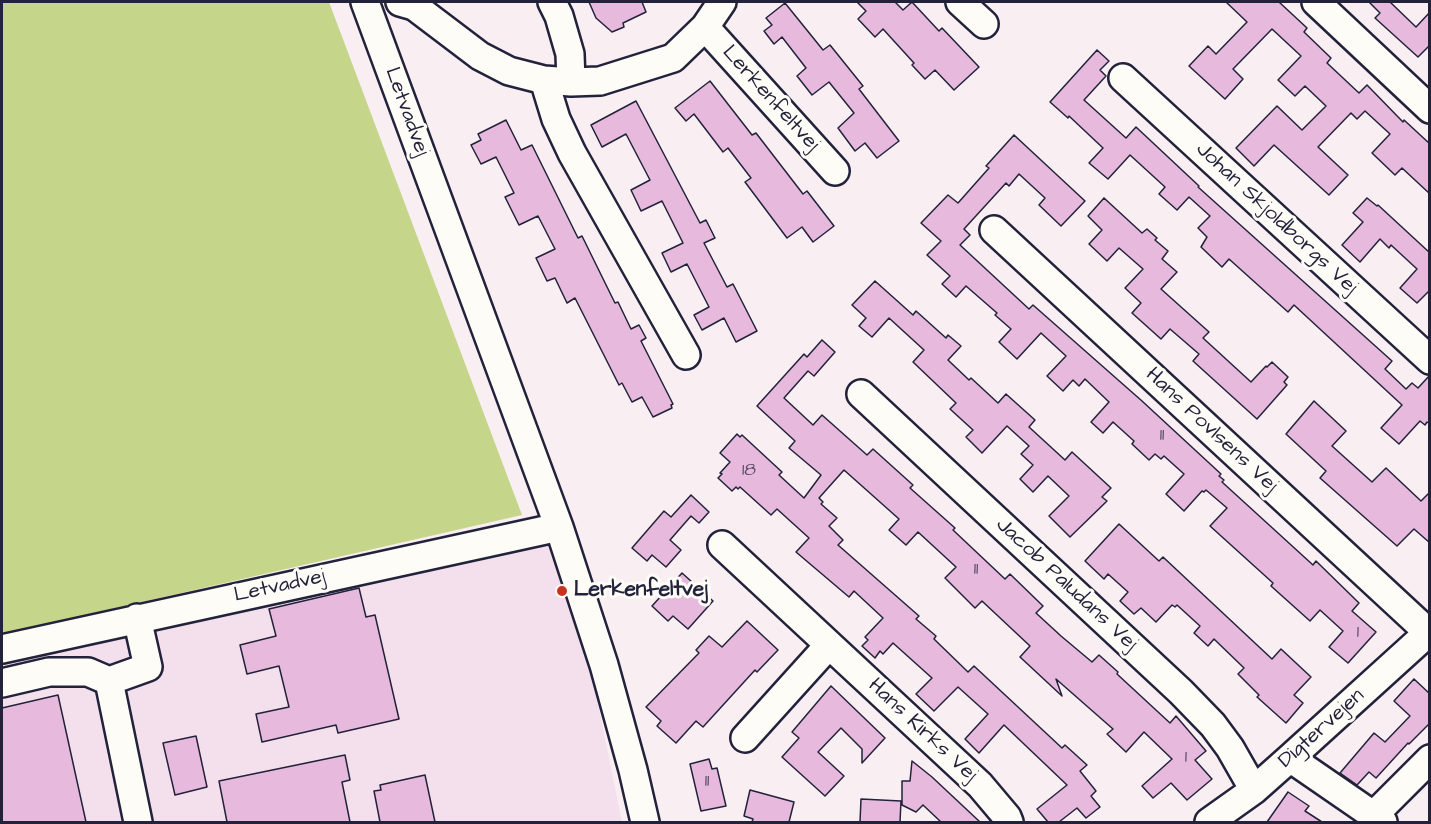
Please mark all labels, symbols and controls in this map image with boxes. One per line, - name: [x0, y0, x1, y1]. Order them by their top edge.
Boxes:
- street label: Lerkenfeltvej: [716, 41, 824, 157]
- street label: Letvadvej: [378, 64, 434, 160]
- street label: Johan Skjoldborgs Vej: [1190, 137, 1362, 301]
- street label: Hans Povlsens Vej: [1140, 363, 1282, 499]
- house number: 11: [1160, 425, 1164, 447]
- house number: 18: [742, 460, 756, 482]
- street label: Jacob Paludans Vej: [990, 513, 1142, 657]
- house number: 11: [974, 559, 978, 581]
- street label: Letvadvej: [232, 565, 328, 609]
- place label: Lerkenfeltvej: [574, 578, 708, 604]
- marker: Lerkenfeltvej: [555, 584, 569, 598]
- house number: 1: [1357, 622, 1359, 644]
- street label: Hans Kirks Vej: [862, 674, 982, 788]
- street label: Digtervejen: [1274, 684, 1370, 774]
- house number: 1: [1185, 747, 1187, 769]
- house number: 11: [705, 771, 709, 793]

